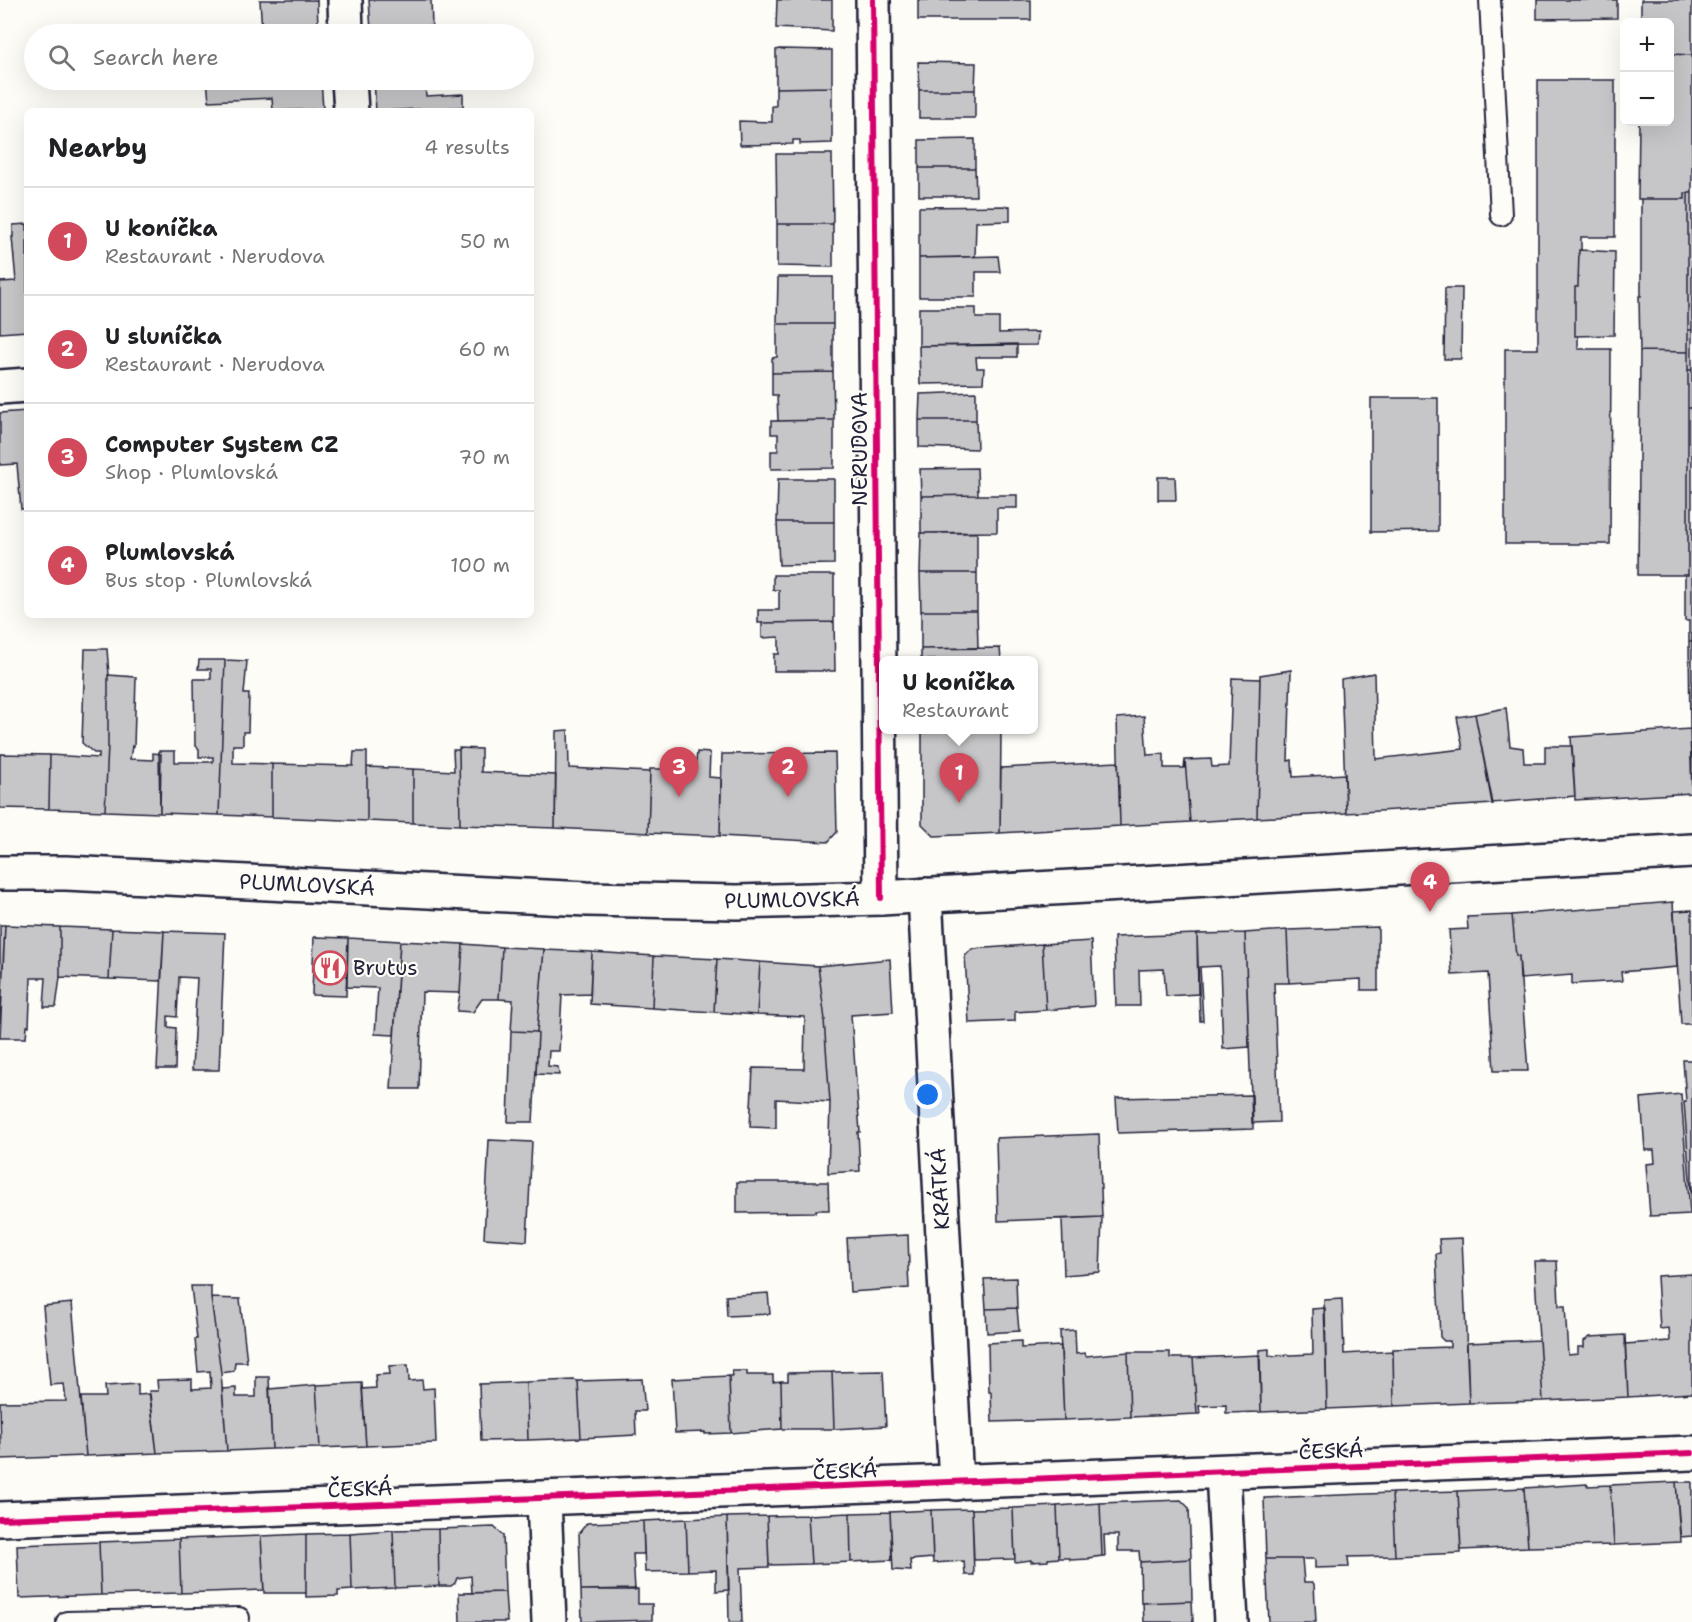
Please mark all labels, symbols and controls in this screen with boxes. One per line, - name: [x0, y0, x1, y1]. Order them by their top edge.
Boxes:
- map controls: [1620, 18, 1674, 126]
- button: +: [1620, 18, 1674, 72]
- search box: [24, 24, 534, 90]
- icon: search: [45, 41, 78, 74]
- text: Search here: [93, 43, 219, 72]
- button: −: [1620, 72, 1674, 126]
- text: Nearby: [48, 130, 147, 165]
- text: 4 results: [424, 134, 510, 160]
- text: U koníčka: [105, 214, 218, 243]
- text: 1: [63, 228, 72, 254]
- text: 50 m: [460, 228, 510, 254]
- text: Restaurant · Nerudova: [105, 243, 325, 269]
- text: U sluníčka: [105, 322, 222, 351]
- text: 2: [61, 336, 75, 362]
- text: 60 m: [458, 336, 510, 362]
- text: Restaurant · Nerudova: [105, 351, 325, 377]
- street label: NERUDOVA: [846, 392, 874, 506]
- text: Computer System CZ: [105, 430, 338, 459]
- text: 3: [61, 444, 75, 470]
- text: 70 m: [458, 444, 510, 470]
- text: Shop · Plumlovská: [105, 459, 278, 485]
- text: Plumlovská: [105, 538, 235, 567]
- text: 4: [61, 552, 75, 578]
- text: 100 m: [450, 552, 510, 578]
- text: Bus stop · Plumlovská: [105, 567, 312, 593]
- popup: [879, 656, 1038, 734]
- text: U koníčka: [902, 668, 1015, 697]
- text: Restaurant: [902, 697, 1009, 723]
- pin: 3: [660, 748, 698, 797]
- pin: 2: [768, 748, 808, 797]
- pin: 1: [940, 754, 978, 803]
- pin: 4: [1410, 862, 1450, 912]
- street label: PLUMLOVSKÁ: [239, 866, 376, 903]
- street label: PLUMLOVSKÁ: [724, 884, 860, 915]
- restaurant icon: Brutus: [312, 950, 348, 986]
- place label: Brutus: [353, 954, 418, 982]
- your location: [913, 1080, 942, 1109]
- street label: KRÁTKÁ: [923, 1147, 956, 1231]
- street label: ČESKÁ: [1298, 1435, 1364, 1466]
- street label: ČESKÁ: [812, 1455, 878, 1486]
- street label: ČESKÁ: [327, 1473, 393, 1504]

